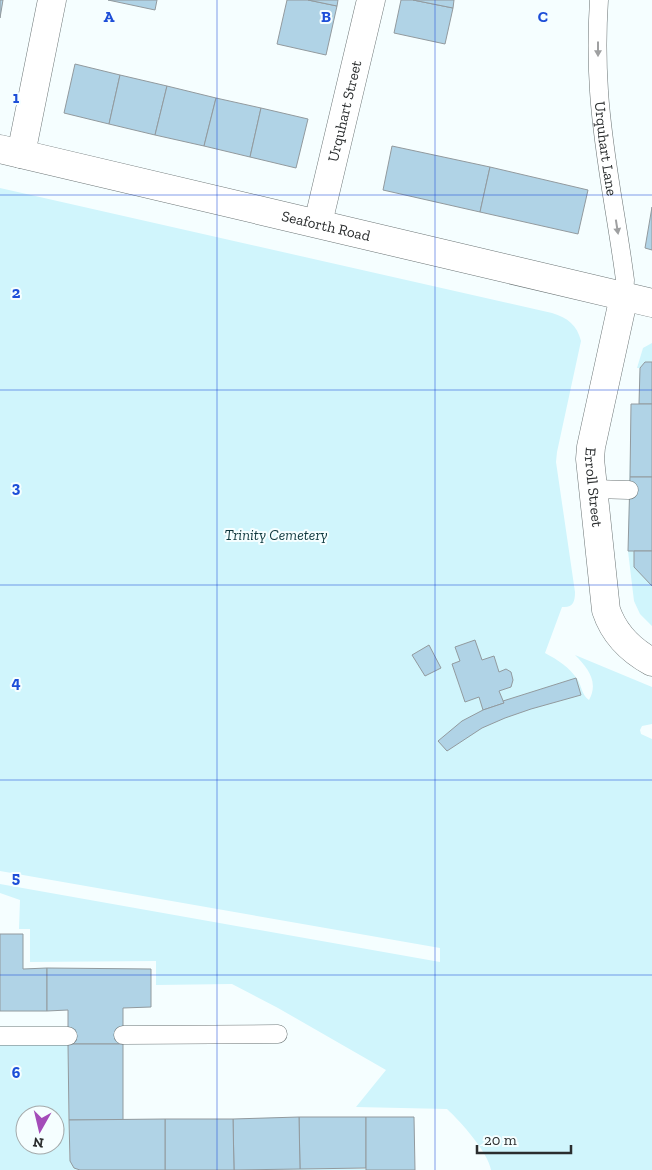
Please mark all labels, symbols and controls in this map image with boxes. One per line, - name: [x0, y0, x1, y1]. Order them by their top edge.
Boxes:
- text: A: [104, 7, 115, 26]
- text: B: [321, 7, 331, 26]
- text: C: [538, 7, 548, 26]
- one-way arrow: [594, 41, 602, 57]
- street label: Urquhart Street: [324, 58, 365, 164]
- text: 1: [13, 88, 20, 107]
- street label: Urquhart Lane: [591, 101, 621, 197]
- street label: Seaforth Road: [280, 207, 373, 245]
- one-way arrow: [614, 220, 622, 236]
- text: 2: [12, 283, 21, 302]
- street label: Erroll Street: [581, 447, 606, 528]
- text: 3: [12, 478, 21, 497]
- park label: Trinity Cemetery: [224, 526, 328, 544]
- text: 4: [11, 673, 21, 692]
- text: 5: [12, 868, 20, 887]
- text: 6: [12, 1063, 21, 1082]
- north arrow: [15, 1105, 65, 1155]
- scale bar: [477, 1122, 571, 1154]
- text: 20 m: [484, 1131, 517, 1149]
- text: N: [31, 1133, 45, 1152]

